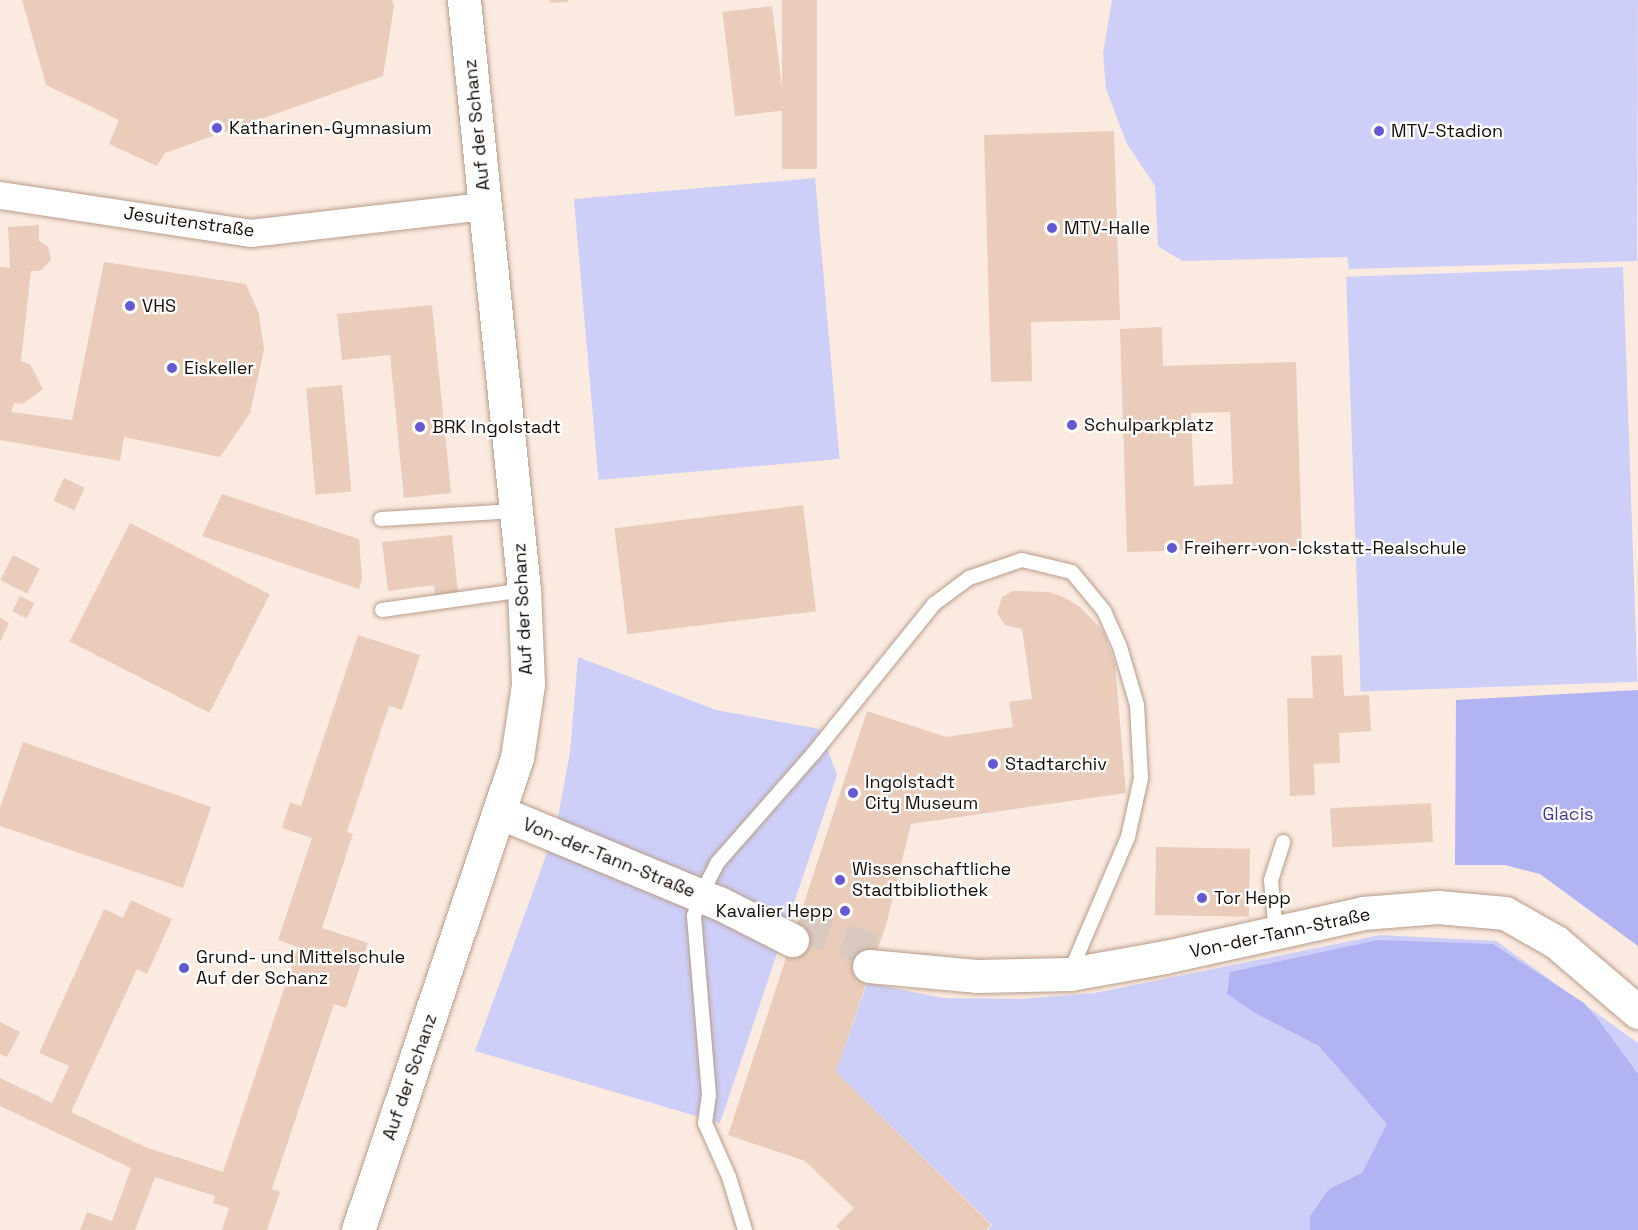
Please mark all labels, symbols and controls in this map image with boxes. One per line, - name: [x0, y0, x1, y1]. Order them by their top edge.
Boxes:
- street label: Auf der Schanz: [459, 58, 495, 192]
- place label: Katharinen-Gymnasium: [229, 117, 432, 139]
- place label: MTV-Stadion: [1391, 120, 1503, 142]
- marker: Katharinen-Gymnasium: [210, 121, 224, 135]
- marker: MTV-Stadion: [1372, 124, 1386, 138]
- street label: Jesuitenstraße: [122, 202, 256, 242]
- place label: MTV-Halle: [1064, 217, 1150, 239]
- marker: MTV-Halle: [1045, 221, 1059, 235]
- place label: VHS: [142, 295, 176, 317]
- marker: VHS: [123, 299, 137, 313]
- place label: Eiskeller: [184, 357, 254, 379]
- marker: Eiskeller: [165, 361, 179, 375]
- place label: Schulparkplatz: [1084, 414, 1214, 436]
- place label: BRK Ingolstadt: [432, 416, 561, 438]
- marker: Schulparkplatz: [1065, 418, 1079, 432]
- marker: BRK Ingolstadt: [413, 420, 427, 434]
- place label: Freiherr-von-Ickstatt-Realschule: [1184, 537, 1466, 559]
- marker: Freiherr-von-Ickstatt-Realschule: [1165, 541, 1179, 555]
- street label: Auf der Schanz: [509, 542, 537, 676]
- place label: Stadtarchiv: [1005, 753, 1107, 775]
- marker: Stadtarchiv: [986, 757, 1000, 771]
- place label: Ingolstadt City Museum: [865, 772, 978, 814]
- marker: Ingolstadt City Museum: [846, 786, 860, 800]
- park label: Glacis: [1542, 803, 1594, 825]
- street label: Von-der-Tann-Straße: [520, 814, 698, 902]
- place label: Wissenschaftliche Stadtbibliothek: [852, 859, 1011, 902]
- marker: Wissenschaftliche Stadtbibliothek: [833, 873, 847, 887]
- place label: Tor Hepp: [1214, 887, 1291, 909]
- marker: Tor Hepp: [1195, 891, 1209, 905]
- place label: Kavalier Hepp: [716, 900, 833, 922]
- street label: Von-der-Tann-Straße: [1188, 903, 1372, 963]
- marker: Kavalier Hepp: [838, 904, 852, 918]
- place label: Grund- und Mittelschule Auf der Schanz: [196, 947, 406, 990]
- marker: Grund- und Mittelschule Auf der Schanz: [177, 961, 191, 975]
- street label: Auf der Schanz: [378, 1011, 442, 1143]

